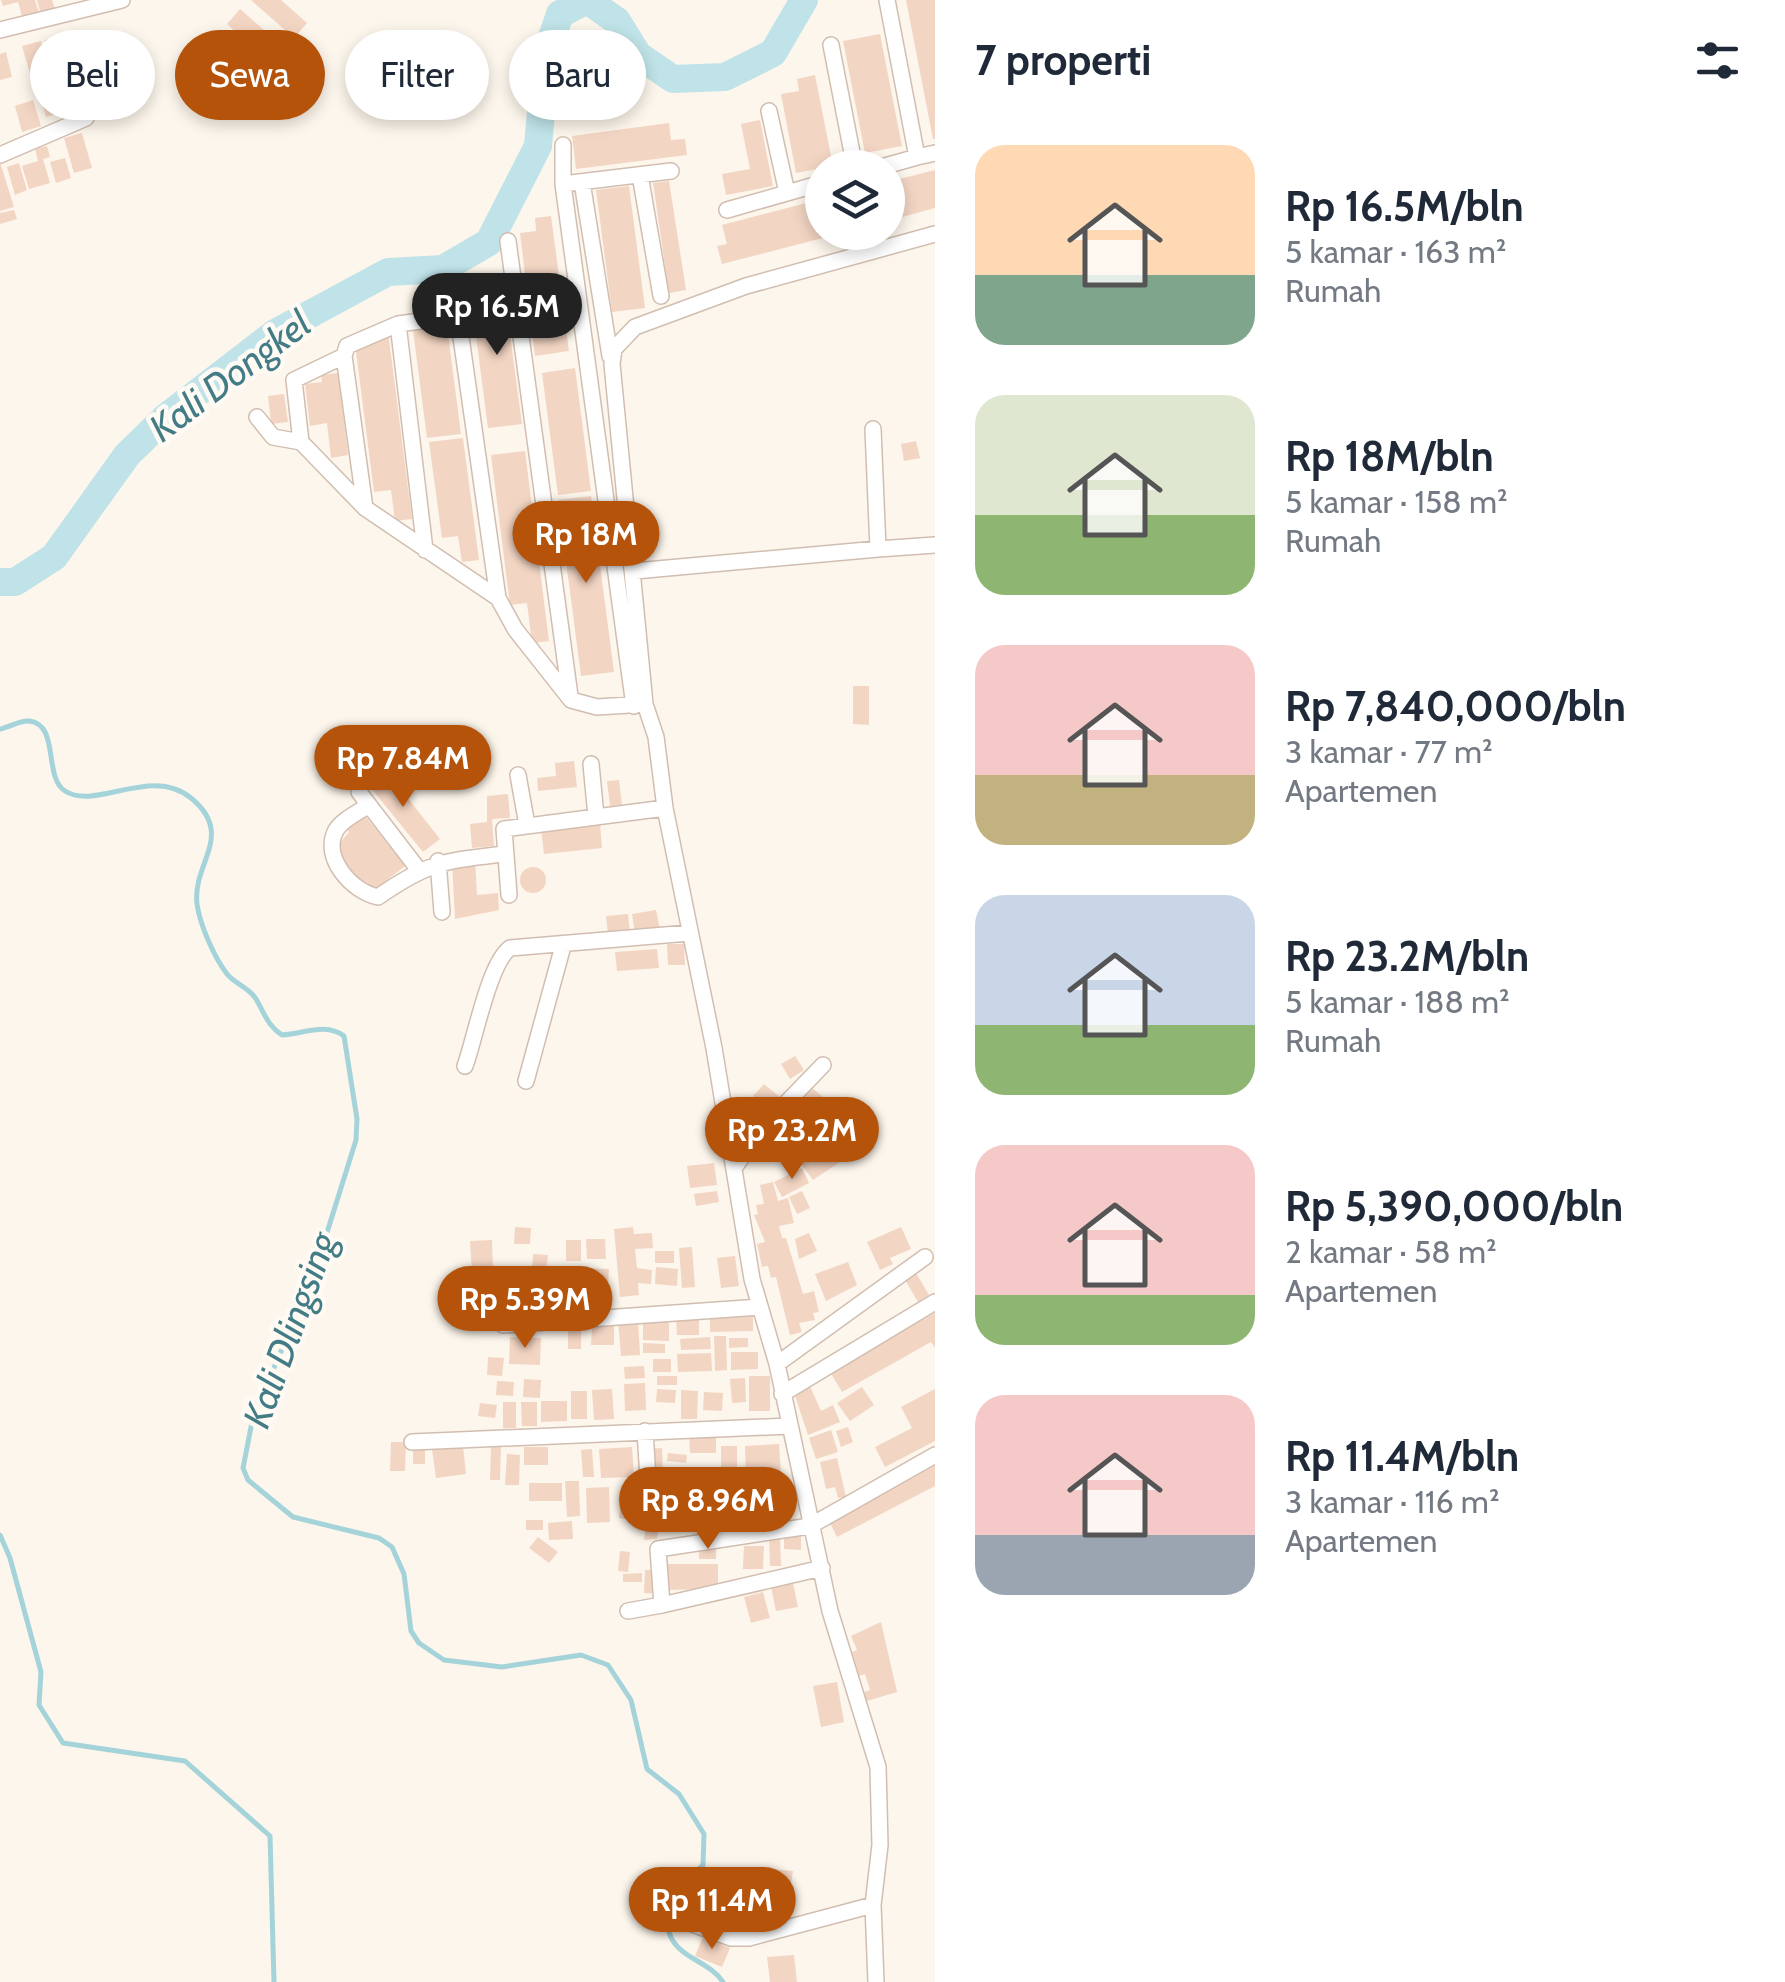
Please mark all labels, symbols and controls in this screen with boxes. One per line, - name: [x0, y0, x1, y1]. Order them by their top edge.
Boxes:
- chip: Beli: [30, 30, 155, 120]
- chip: Sewa: [175, 30, 325, 120]
- chip: Filter: [345, 30, 489, 120]
- chip: Baru: [509, 30, 646, 120]
- icon: filters: [1690, 33, 1745, 88]
- text: 7 properti: [975, 34, 1151, 86]
- map controls: [805, 150, 905, 250]
- button: layers: [805, 150, 905, 250]
- text: Rp 16.5M/bln: [1285, 180, 1524, 232]
- icon: home: [1055, 185, 1175, 305]
- text: 5 kamar · 163 m²: [1285, 232, 1506, 271]
- text: Rumah: [1285, 271, 1381, 310]
- pin: Rp 16.5M: [394, 273, 600, 358]
- text: Rp 16.5M: [434, 286, 560, 325]
- water label: Kali Dongkel: [140, 300, 320, 451]
- text: Rp 18M/bln: [1285, 430, 1494, 482]
- icon: home: [1055, 435, 1175, 555]
- text: 5 kamar · 158 m²: [1285, 482, 1508, 521]
- pin: Rp 18M: [505, 501, 667, 586]
- text: Rp 18M: [534, 514, 638, 553]
- text: Rumah: [1285, 521, 1381, 560]
- text: Rp 7,840,000/bln: [1285, 680, 1626, 732]
- icon: home: [1055, 685, 1175, 805]
- pin: Rp 7.84M: [300, 725, 506, 810]
- text: 3 kamar · 77 m²: [1285, 732, 1493, 771]
- text: Rp 7.84M: [336, 738, 470, 777]
- text: Apartemen: [1285, 771, 1437, 810]
- text: Rp 23.2M/bln: [1285, 930, 1529, 982]
- icon: home: [1055, 935, 1175, 1055]
- text: 5 kamar · 188 m²: [1285, 982, 1510, 1021]
- text: Rumah: [1285, 1021, 1381, 1060]
- pin: Rp 23.2M: [689, 1097, 895, 1182]
- text: Rp 23.2M: [727, 1110, 857, 1149]
- text: Rp 5,390,000/bln: [1285, 1180, 1623, 1232]
- icon: home: [1055, 1185, 1175, 1305]
- water label: Kali Dlingsing: [232, 1224, 347, 1434]
- text: 2 kamar · 58 m²: [1285, 1232, 1497, 1271]
- pin: Rp 5.39M: [422, 1266, 628, 1351]
- text: Apartemen: [1285, 1271, 1437, 1310]
- text: Rp 5.39M: [459, 1279, 591, 1318]
- text: Rp 11.4M/bln: [1285, 1430, 1519, 1482]
- icon: home: [1055, 1435, 1175, 1555]
- pin: Rp 8.96M: [605, 1467, 811, 1552]
- text: Rp 8.96M: [641, 1480, 775, 1519]
- text: 3 kamar · 116 m²: [1285, 1482, 1500, 1521]
- text: Apartemen: [1285, 1521, 1437, 1560]
- pin: Rp 11.4M: [609, 1867, 815, 1952]
- text: Rp 11.4M: [651, 1880, 773, 1919]

